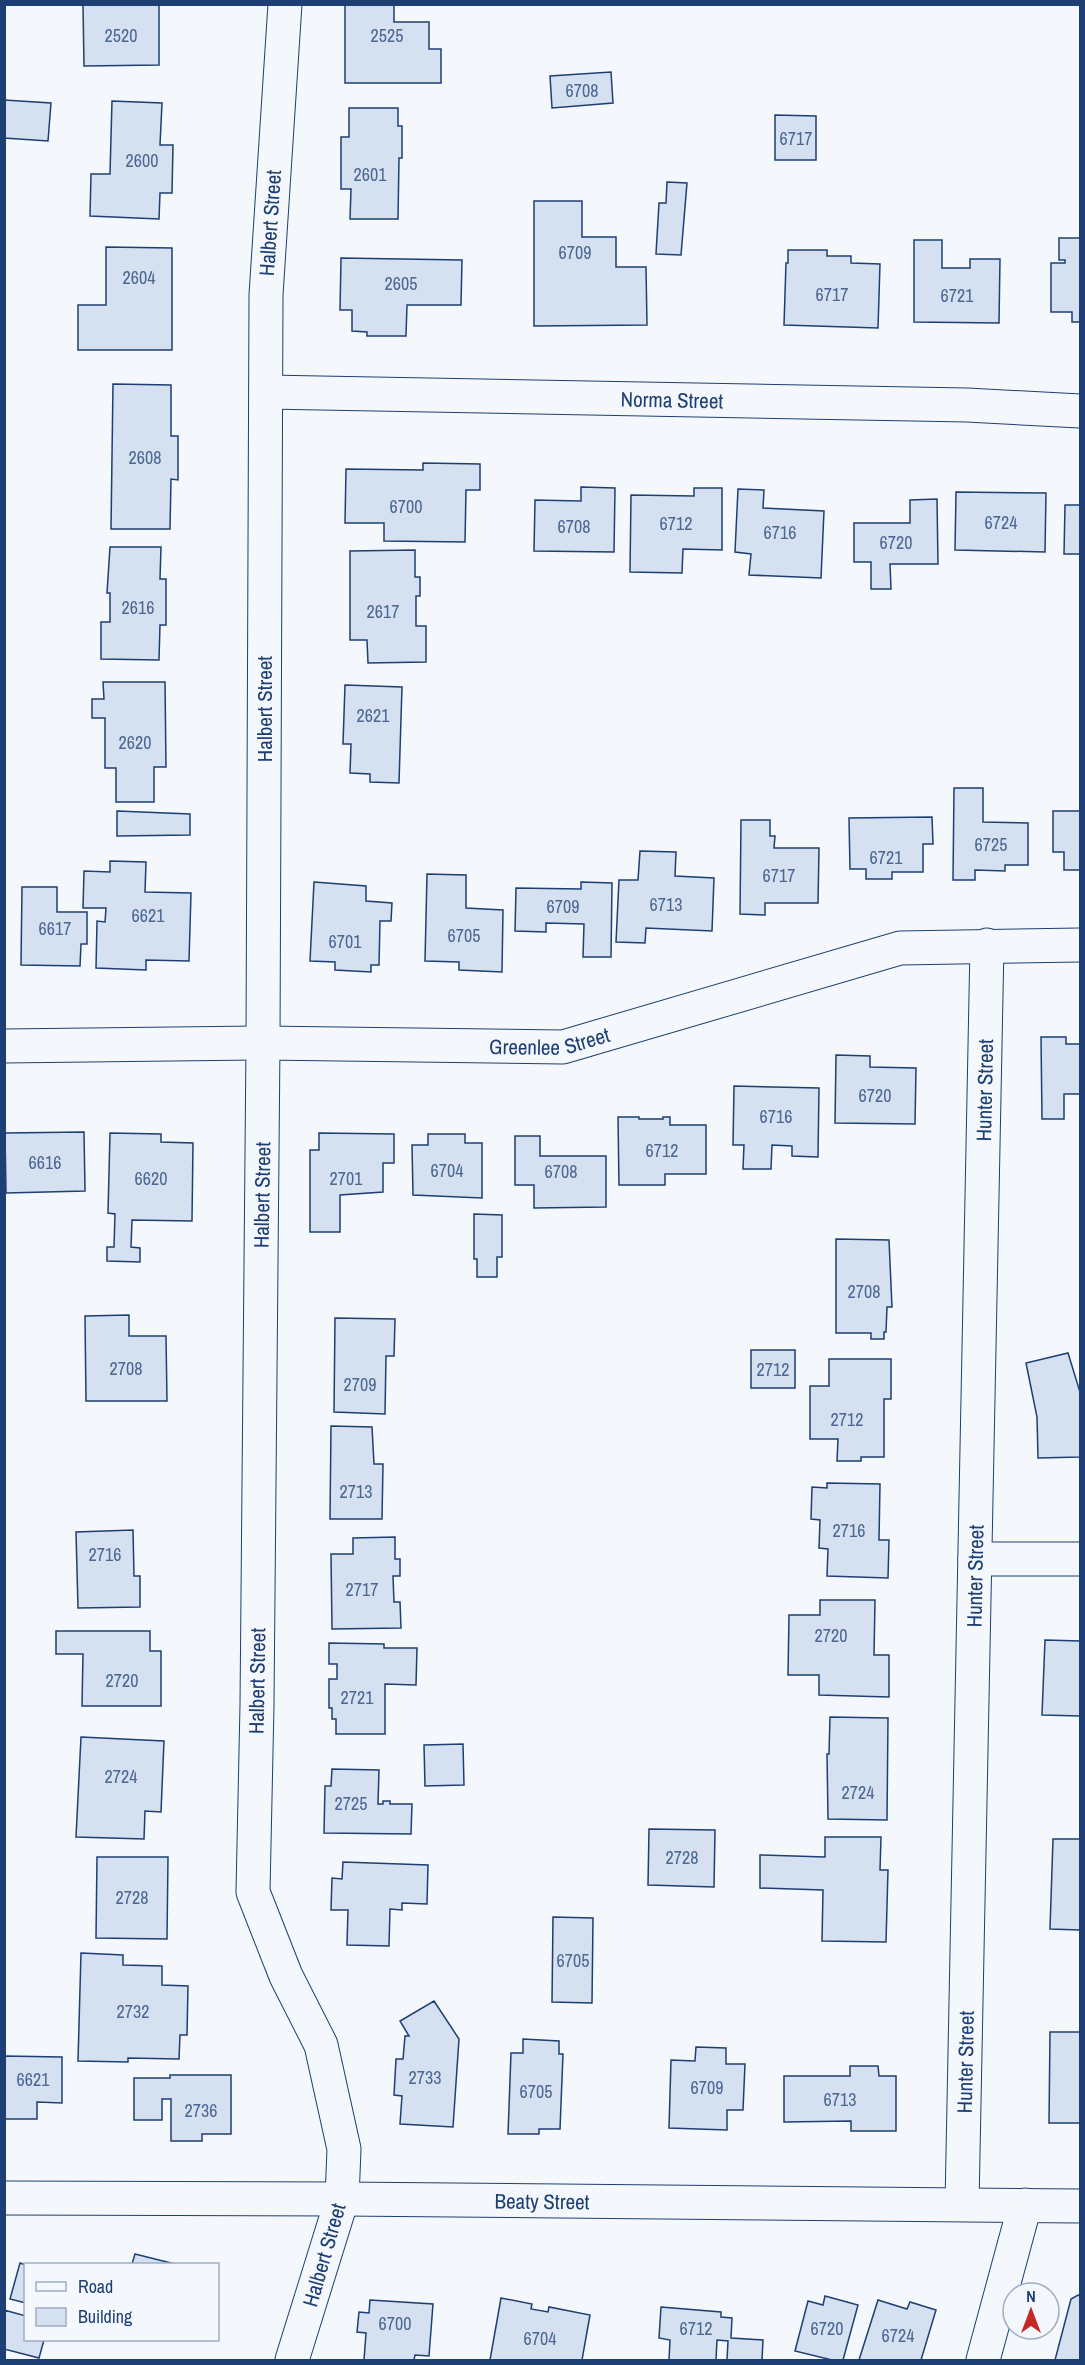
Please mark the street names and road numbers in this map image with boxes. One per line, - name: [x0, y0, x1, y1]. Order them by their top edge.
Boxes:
- street label: Halbert Street: [252, 169, 288, 277]
- street label: Norma Street: [620, 384, 724, 415]
- street label: Halbert Street: [250, 656, 279, 762]
- street label: Greenlee Street: [489, 1020, 613, 1062]
- street label: Hunter Street: [969, 1038, 1000, 1142]
- street label: Halbert Street: [247, 1141, 277, 1248]
- street label: Hunter Street: [959, 1524, 990, 1628]
- street label: Halbert Street: [242, 1627, 272, 1734]
- street label: Hunter Street: [949, 2010, 980, 2114]
- street label: Beaty Street: [494, 2186, 590, 2216]
- street label: Halbert Street: [295, 2200, 353, 2310]

